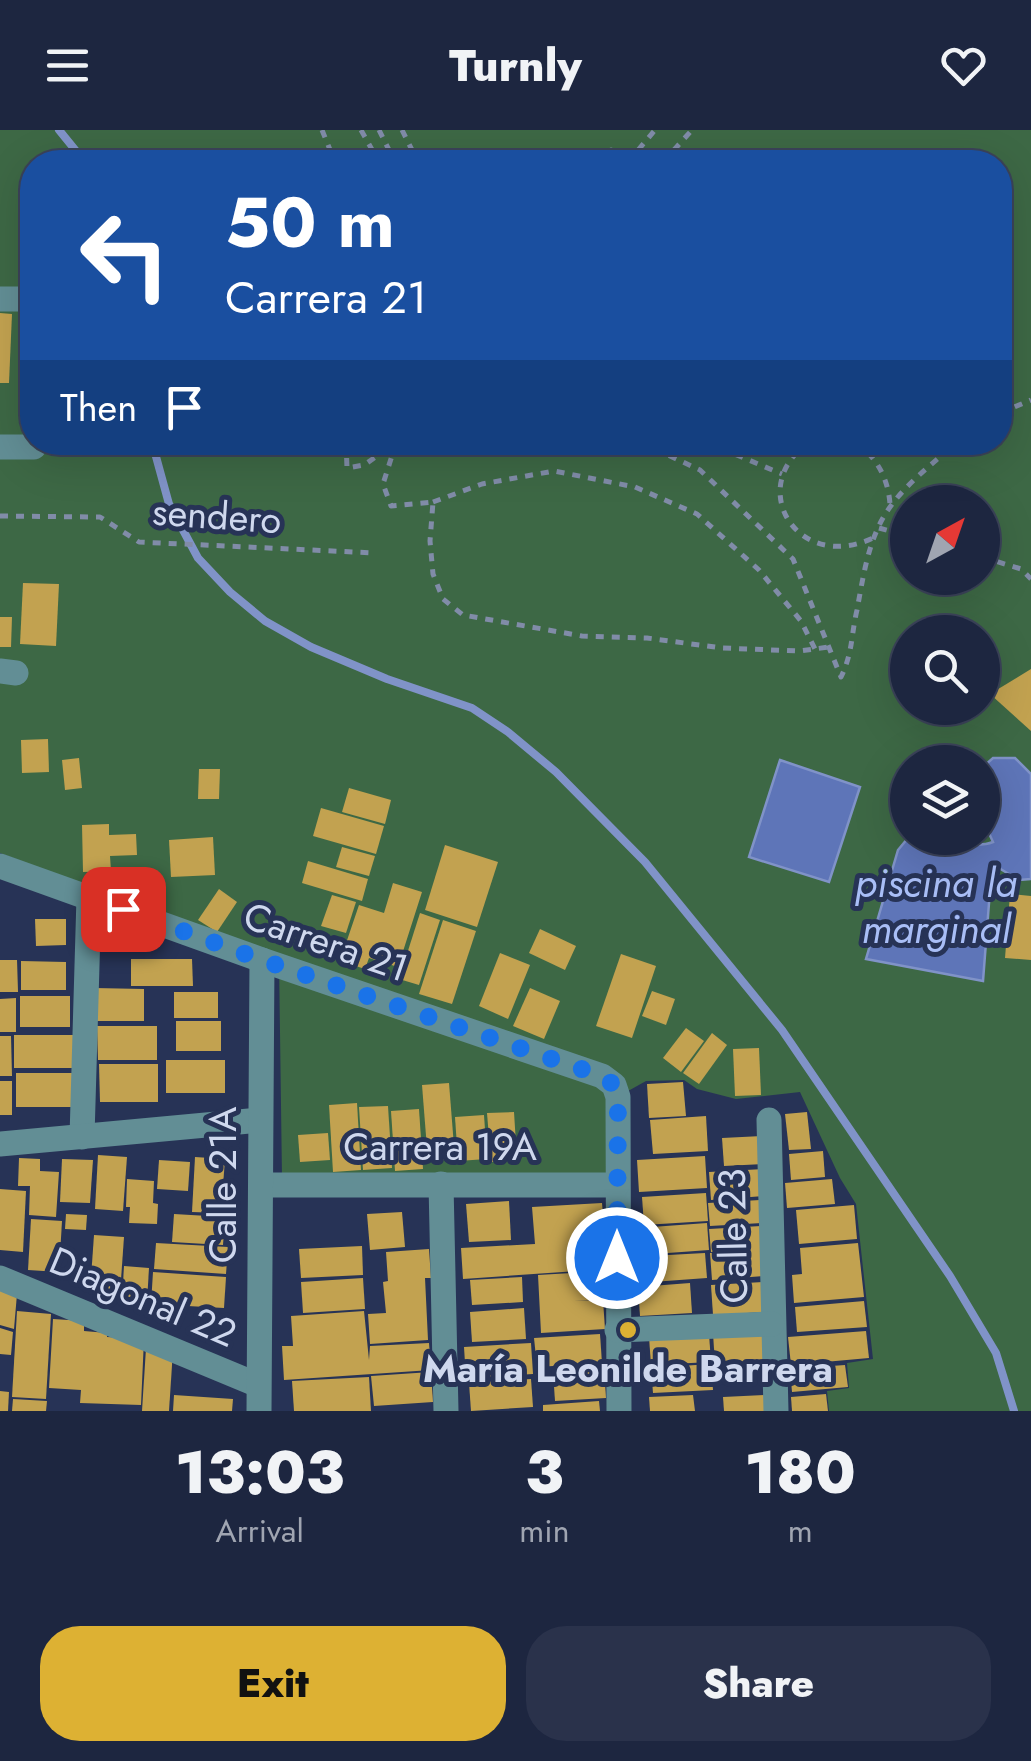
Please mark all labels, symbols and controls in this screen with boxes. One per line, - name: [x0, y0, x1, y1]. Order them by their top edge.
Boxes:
- text: Turnly: [449, 33, 582, 98]
- icon: menu: [40, 38, 95, 93]
- icon: heart: [936, 38, 991, 93]
- text: 50 m: [225, 172, 395, 273]
- icon: left: [60, 190, 190, 320]
- text: Carrera 21: [225, 265, 427, 330]
- text: Then: [60, 380, 137, 435]
- icon: arrive: [157, 380, 212, 435]
- street label: sendero: [151, 484, 283, 547]
- north arrow: [890, 485, 1000, 595]
- map controls: [890, 485, 1000, 855]
- button: search: [890, 615, 1000, 725]
- button: layers: [890, 745, 1000, 855]
- water label: piscina la marginal: [855, 854, 1017, 958]
- pin: [81, 867, 166, 952]
- icon: arrive: [96, 882, 151, 937]
- street label: Carrera 21: [236, 888, 416, 995]
- street label: Calle 21A: [195, 1107, 250, 1263]
- street label: Carrera 19A: [343, 1119, 537, 1174]
- street label: Calle 23: [704, 1168, 761, 1304]
- position arrow: [565, 1206, 669, 1310]
- street label: Diagonal 22: [41, 1233, 245, 1361]
- marker: María Leonilde Barrera: [617, 1319, 639, 1341]
- place label: María Leonilde Barrera: [423, 1341, 833, 1396]
- text: 13:03: [175, 1429, 344, 1516]
- text: 3: [525, 1429, 564, 1516]
- text: 180: [744, 1429, 856, 1516]
- text: Arrival: [216, 1508, 304, 1554]
- text: min: [519, 1508, 569, 1554]
- text: m: [788, 1508, 813, 1554]
- button: Exit: [40, 1626, 506, 1741]
- button: Share: [526, 1626, 991, 1741]

